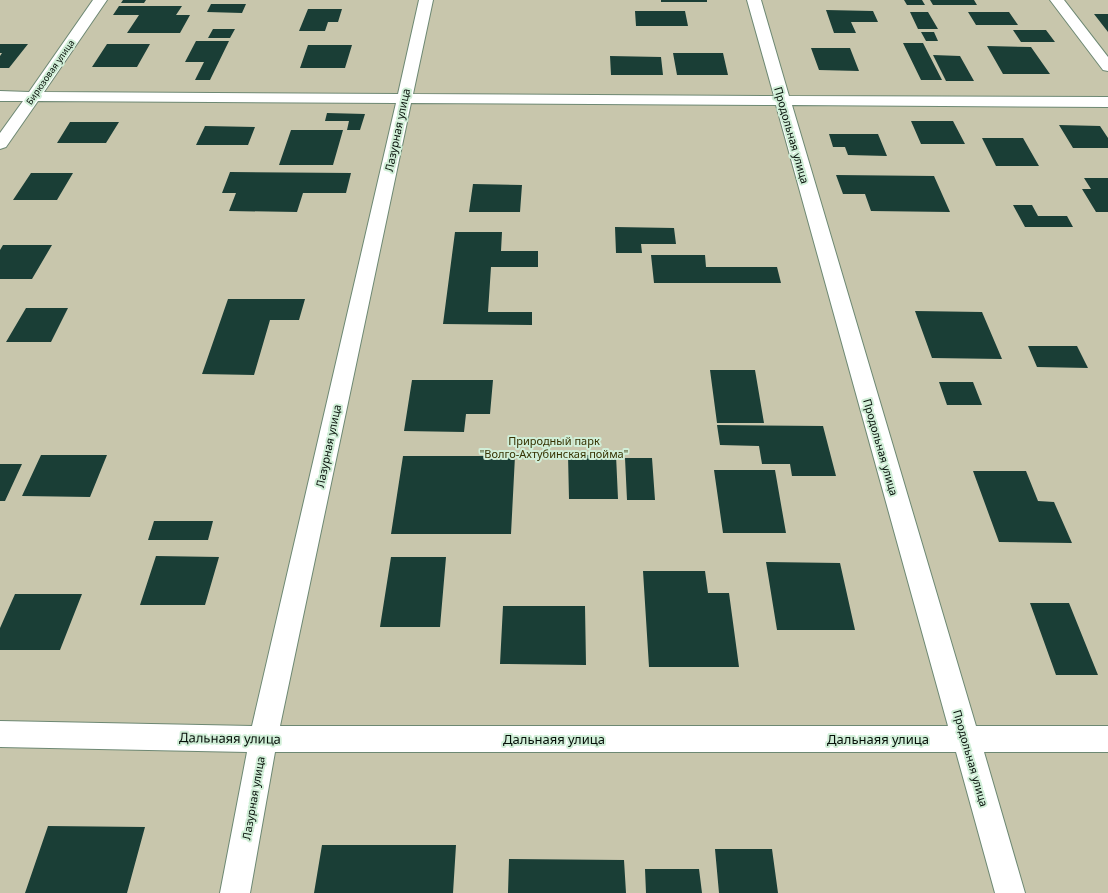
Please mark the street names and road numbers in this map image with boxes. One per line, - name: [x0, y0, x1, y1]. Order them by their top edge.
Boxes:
- street label: Бирюзовая улица: [23, 37, 77, 107]
- street label: Продольная улица: [771, 85, 813, 185]
- street label: Лазурная улица: [381, 87, 413, 173]
- street label: Продольная улица: [860, 397, 902, 497]
- street label: Лазурная улица: [312, 403, 344, 489]
- street label: Продольная улица: [950, 708, 992, 808]
- street label: Дальнаяя улица: [179, 728, 281, 748]
- street label: Дальнаяя улица: [503, 730, 605, 748]
- street label: Дальнаяя улица: [827, 730, 929, 748]
- street label: Лазурная улица: [238, 755, 268, 841]

